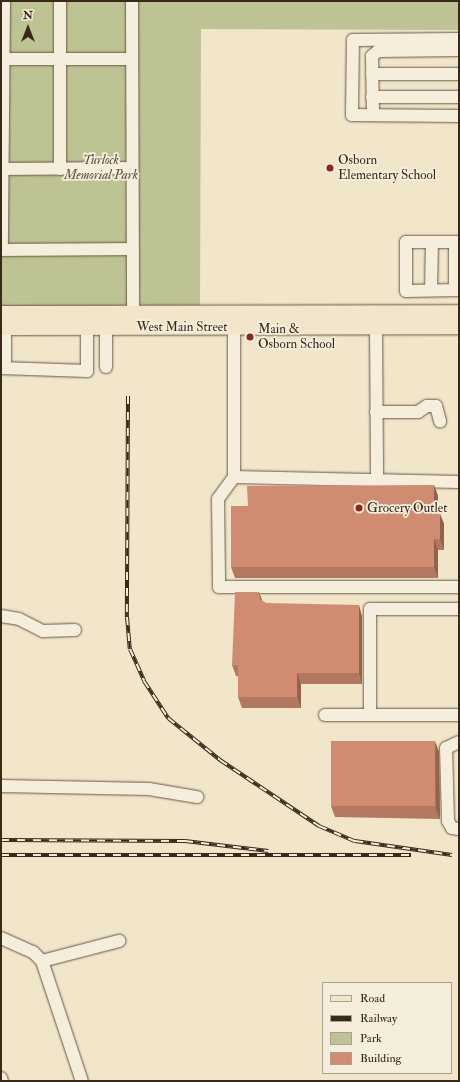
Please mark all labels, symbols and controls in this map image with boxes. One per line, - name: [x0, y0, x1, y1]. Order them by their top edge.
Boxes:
- north arrow: [8, 8, 48, 48]
- text: N: [23, 9, 33, 22]
- park label: Turlock Memorial Park: [64, 153, 138, 184]
- place label: Osborn Elementary School: [338, 153, 436, 184]
- marker: Osborn Elementary School: [325, 163, 335, 173]
- street label: West Main Street: [137, 319, 227, 335]
- place label: Main & Osborn School: [258, 322, 335, 353]
- marker: Main & Osborn School: [245, 332, 255, 342]
- place label: Grocery Outlet: [367, 500, 447, 516]
- marker: Grocery Outlet: [354, 503, 364, 513]
- legend: [322, 982, 452, 1074]
- text: Road: [360, 991, 385, 1006]
- text: Railway: [360, 1011, 397, 1026]
- text: Park: [360, 1031, 382, 1046]
- text: Building: [360, 1051, 401, 1066]

